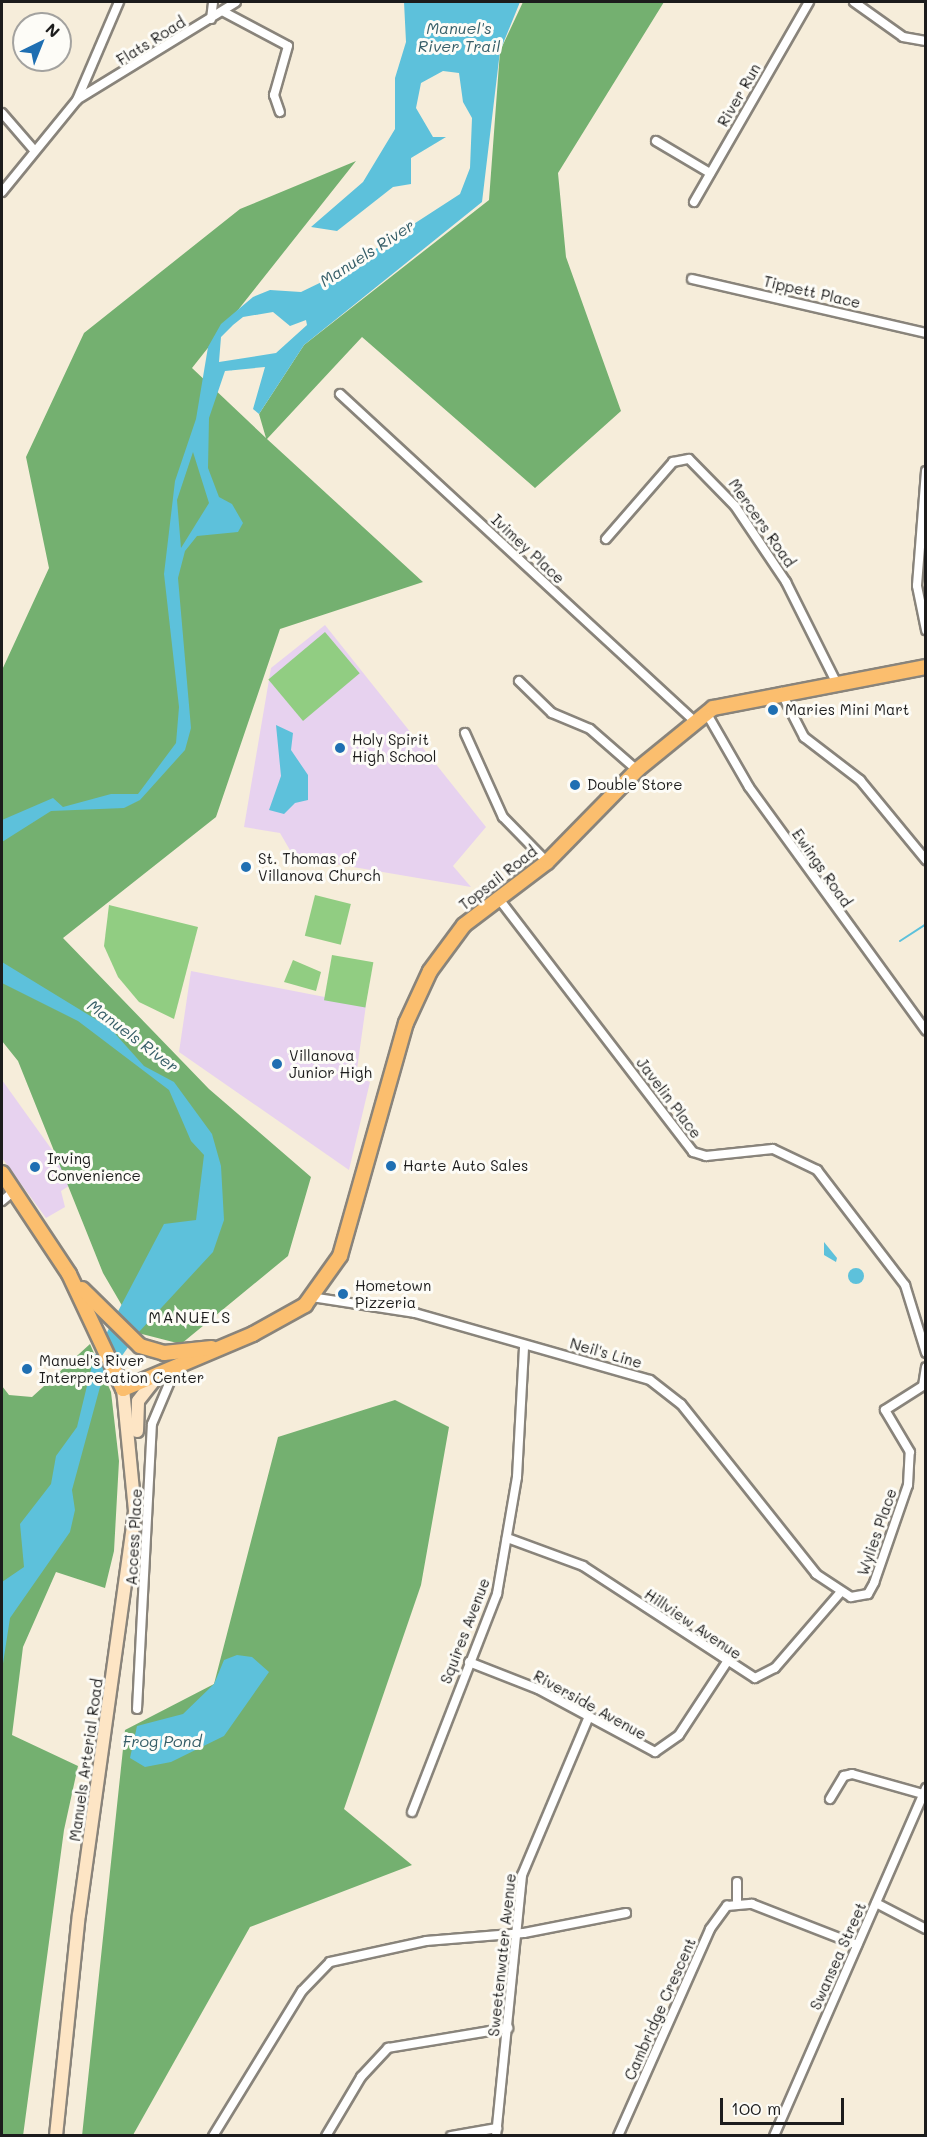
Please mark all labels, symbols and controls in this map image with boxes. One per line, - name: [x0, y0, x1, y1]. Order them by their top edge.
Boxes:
- north arrow: [12, 12, 72, 72]
- street label: Flats Road: [113, 13, 189, 69]
- text: N: [42, 18, 65, 42]
- water label: Manuel's River Trail: [418, 18, 500, 56]
- street label: River Run: [714, 60, 764, 130]
- water label: Manuels River: [316, 215, 418, 291]
- street label: Tippett Place: [762, 272, 862, 312]
- street label: Mercers Road: [725, 475, 799, 571]
- street label: Ivimey Place: [488, 511, 568, 587]
- place label: Maries Mini Mart: [785, 701, 909, 719]
- marker: Maries Mini Mart: [766, 703, 780, 717]
- place label: Holy Spirit High School: [352, 730, 437, 765]
- marker: Holy Spirit High School: [333, 741, 347, 755]
- place label: Double Store: [587, 776, 683, 794]
- marker: Double Store: [568, 778, 582, 792]
- street label: Ewings Road: [788, 825, 856, 911]
- street label: Topsail Road: [456, 842, 540, 914]
- place label: St. Thomas of Villanova Church: [258, 849, 381, 884]
- marker: St. Thomas of Villanova Church: [239, 860, 253, 874]
- water label: Manuels River: [84, 996, 182, 1076]
- place label: Villanova Junior High: [289, 1046, 372, 1081]
- street label: Javelin Place: [633, 1054, 705, 1142]
- marker: Villanova Junior High: [270, 1057, 284, 1071]
- place label: Irving Convenience: [47, 1149, 141, 1184]
- place label: Harte Auto Sales: [403, 1157, 528, 1175]
- marker: Harte Auto Sales: [384, 1159, 398, 1173]
- marker: Irving Convenience: [28, 1160, 42, 1174]
- place label: Hometown Pizzeria: [355, 1276, 431, 1311]
- marker: Hometown Pizzeria: [336, 1287, 350, 1301]
- district label: MANUELS: [148, 1307, 232, 1327]
- street label: Neil's Line: [568, 1334, 644, 1372]
- place label: Manuel's River Interpretation Center: [39, 1351, 204, 1386]
- marker: Manuel's River Interpretation Center: [20, 1362, 34, 1376]
- street label: Wylies Place: [854, 1486, 900, 1578]
- street label: Access Place: [122, 1488, 146, 1586]
- street label: Squires Avenue: [437, 1576, 493, 1686]
- street label: Hillview Avenue: [641, 1585, 745, 1663]
- street label: Riverside Avenue: [530, 1667, 650, 1743]
- street label: Manuels Arterial Road: [66, 1677, 106, 1843]
- water label: Frog Pond: [122, 1731, 202, 1751]
- street label: Sweetenwater Avenue: [484, 1873, 520, 2037]
- street label: Swansea Street: [806, 1899, 870, 2013]
- street label: Cambridge Crescent: [620, 1935, 700, 2083]
- scale bar: [723, 2086, 848, 2124]
- text: 100 m: [731, 2096, 781, 2120]

